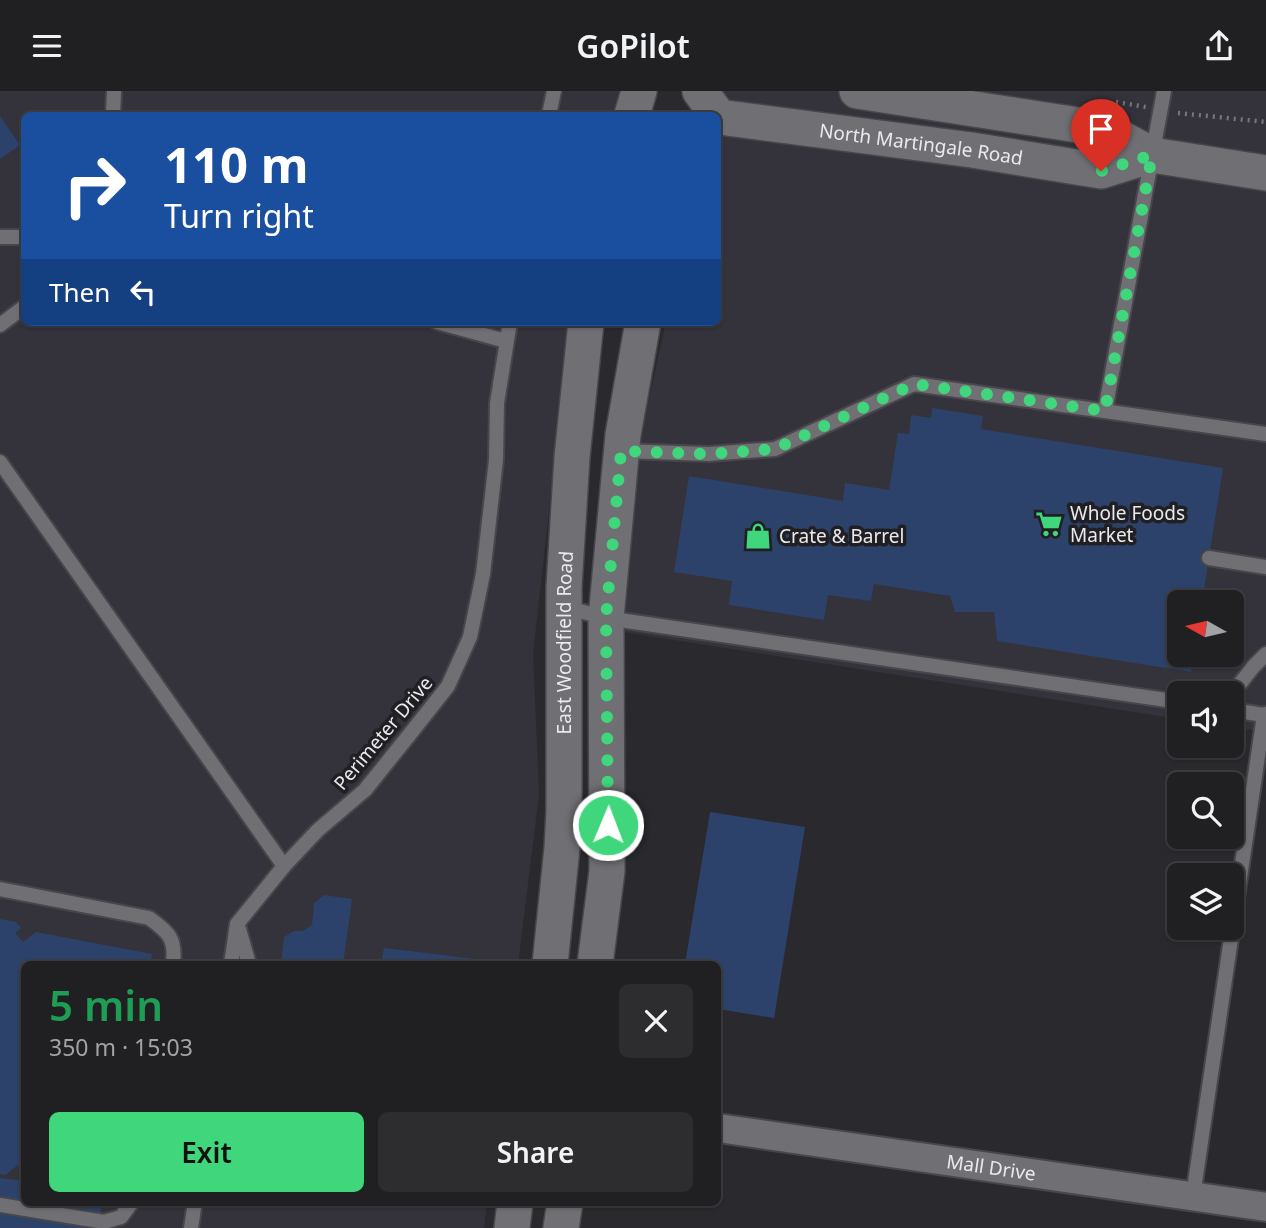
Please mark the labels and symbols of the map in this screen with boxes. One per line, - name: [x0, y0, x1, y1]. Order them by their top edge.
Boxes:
- pin: [1071, 99, 1131, 171]
- street label: North Martingale Road: [818, 117, 1025, 171]
- place label: Whole Foods Market: [1070, 500, 1185, 548]
- supermarket icon: Whole Foods Market: [1034, 509, 1064, 539]
- shop icon: Crate & Barrel: [743, 521, 773, 551]
- place label: Crate & Barrel: [779, 523, 904, 549]
- street label: East Woodfield Road: [551, 550, 579, 734]
- north arrow: [1167, 590, 1244, 667]
- street label: Perimeter Drive: [328, 671, 438, 795]
- position arrow: [571, 788, 645, 862]
- street label: Mall Drive: [945, 1148, 1037, 1187]

